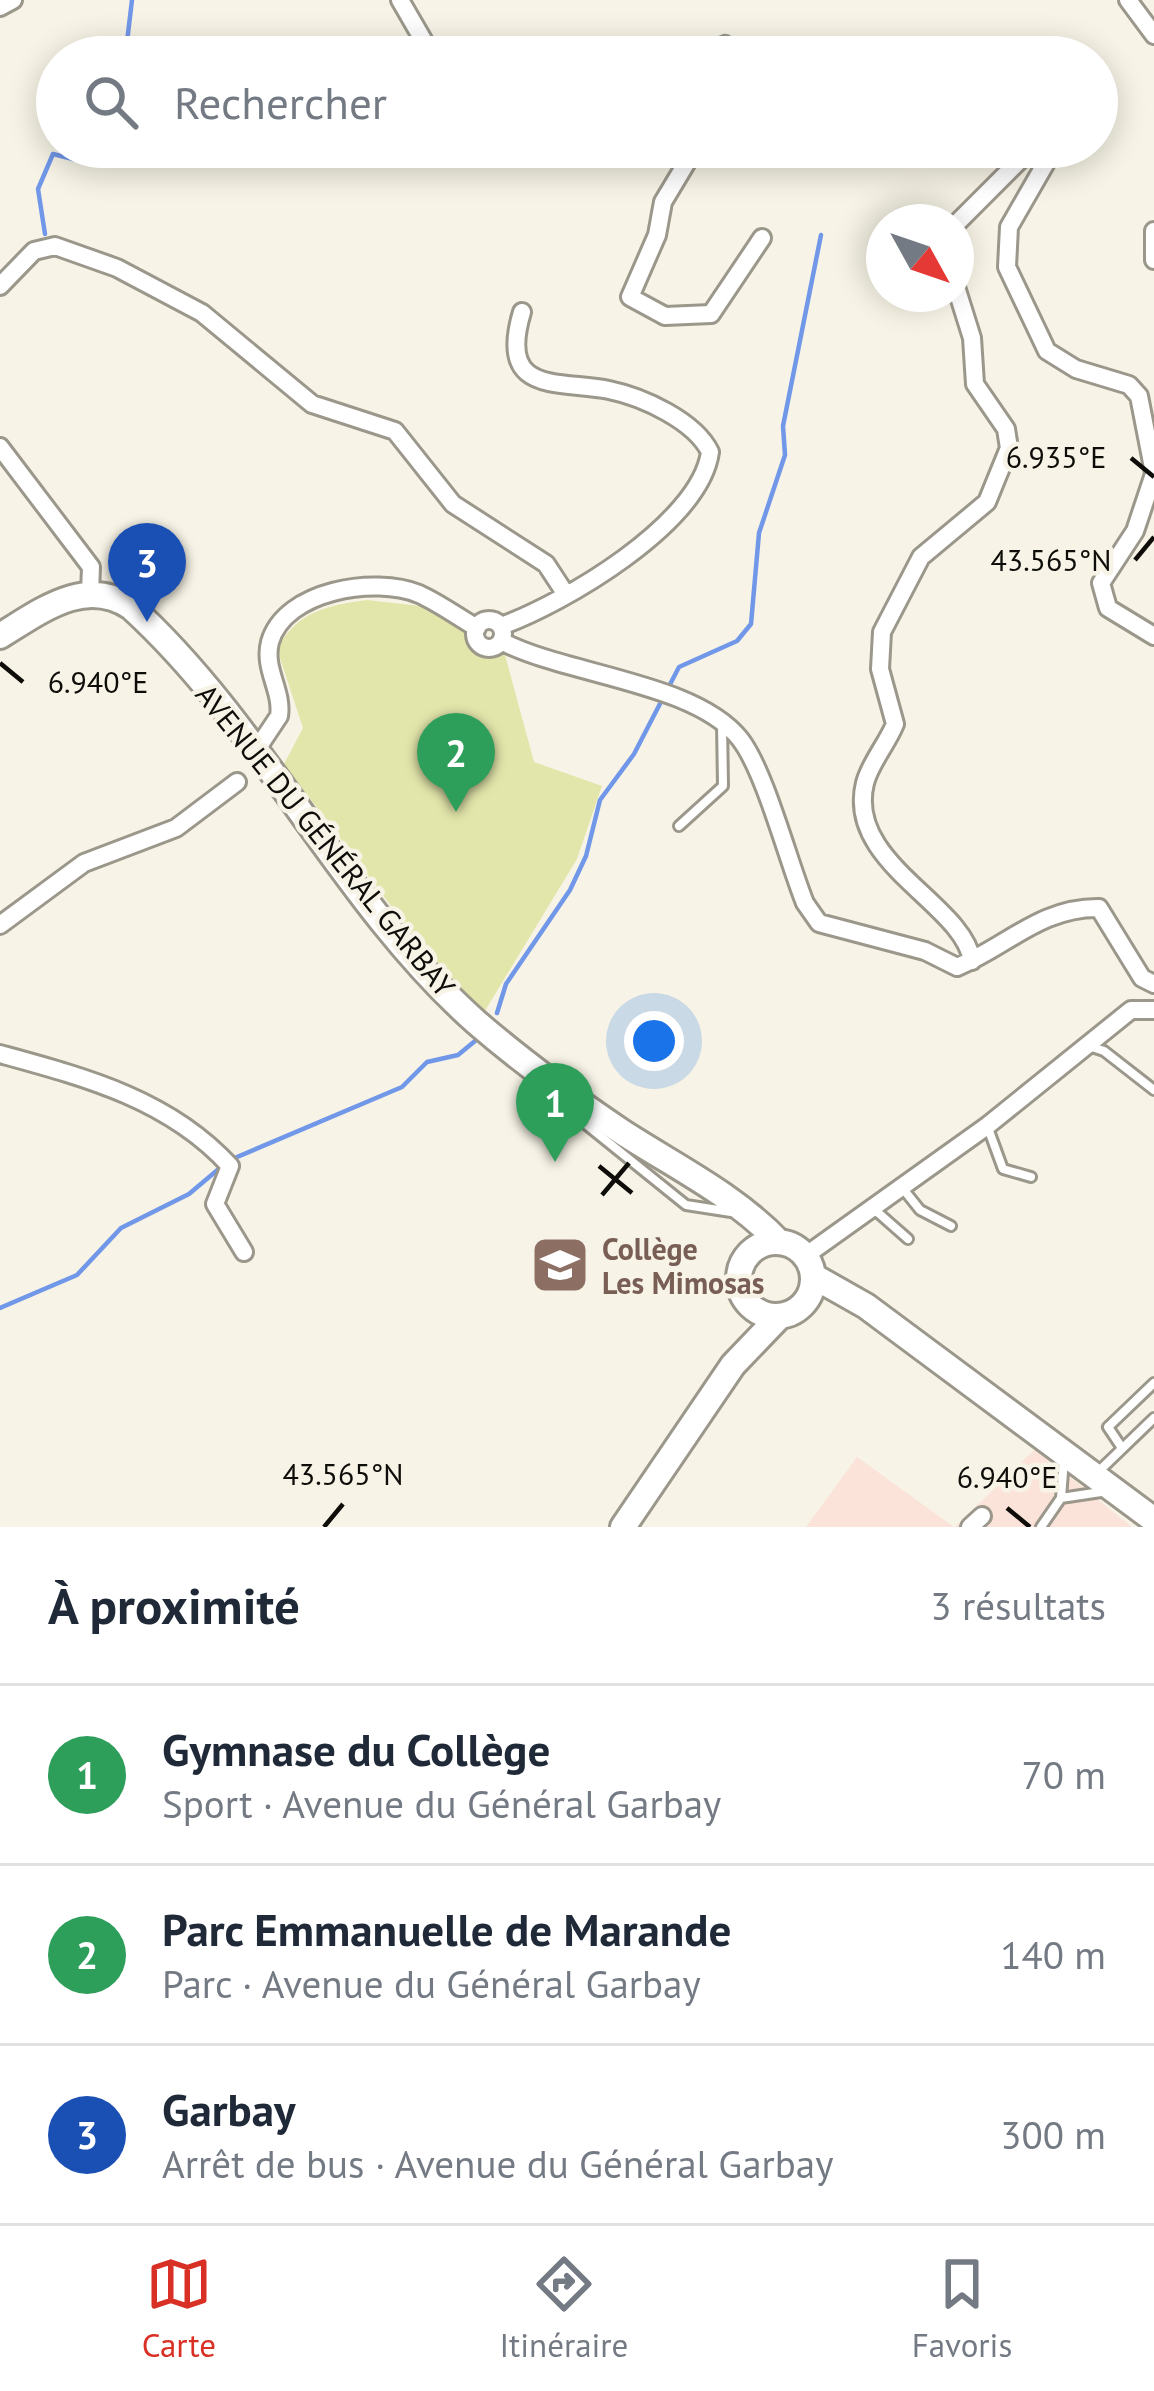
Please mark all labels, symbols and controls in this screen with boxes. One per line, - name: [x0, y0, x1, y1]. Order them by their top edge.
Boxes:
- search box: [36, 36, 1118, 168]
- icon: search: [78, 69, 144, 135]
- text: Rechercher: [174, 73, 387, 131]
- north arrow: [866, 204, 974, 312]
- text: 6.935°E: [1006, 437, 1106, 476]
- pin: 3: [108, 523, 186, 622]
- text: 43.565°N: [990, 540, 1112, 579]
- text: 6.940°E: [48, 662, 148, 701]
- street label: AVENUE DU GÉNÉRAL GARBAY: [188, 676, 464, 1005]
- pin: 2: [417, 713, 495, 812]
- your location: [624, 1011, 684, 1071]
- pin: 1: [516, 1063, 594, 1162]
- place label: Collège Les Mimosas: [602, 1229, 764, 1302]
- school or university icon: Collège Les Mimosas: [529, 1234, 591, 1296]
- text: 43.565°N: [282, 1454, 404, 1493]
- text: 6.940°E: [957, 1457, 1057, 1496]
- text: À proximité: [48, 1572, 300, 1638]
- text: 3 résultats: [930, 1580, 1106, 1631]
- text: Gymnase du Collège: [162, 1720, 550, 1778]
- text: 1: [76, 1749, 98, 1800]
- text: 70 m: [1021, 1749, 1106, 1800]
- text: Sport · Avenue du Général Garbay: [162, 1778, 721, 1829]
- text: Parc Emmanuelle de Marande: [162, 1900, 731, 1958]
- text: 2: [76, 1929, 98, 1980]
- text: 140 m: [1000, 1929, 1106, 1980]
- text: Parc · Avenue du Général Garbay: [162, 1958, 701, 2009]
- text: Garbay: [162, 2080, 295, 2138]
- text: 3: [76, 2109, 98, 2160]
- text: 300 m: [1000, 2109, 1106, 2160]
- text: Arrêt de bus · Avenue du Général Garbay: [162, 2138, 833, 2189]
- tab: Carte: [142, 2251, 216, 2366]
- tab: Itinéraire: [499, 2251, 628, 2366]
- tab: Favoris: [912, 2251, 1012, 2366]

